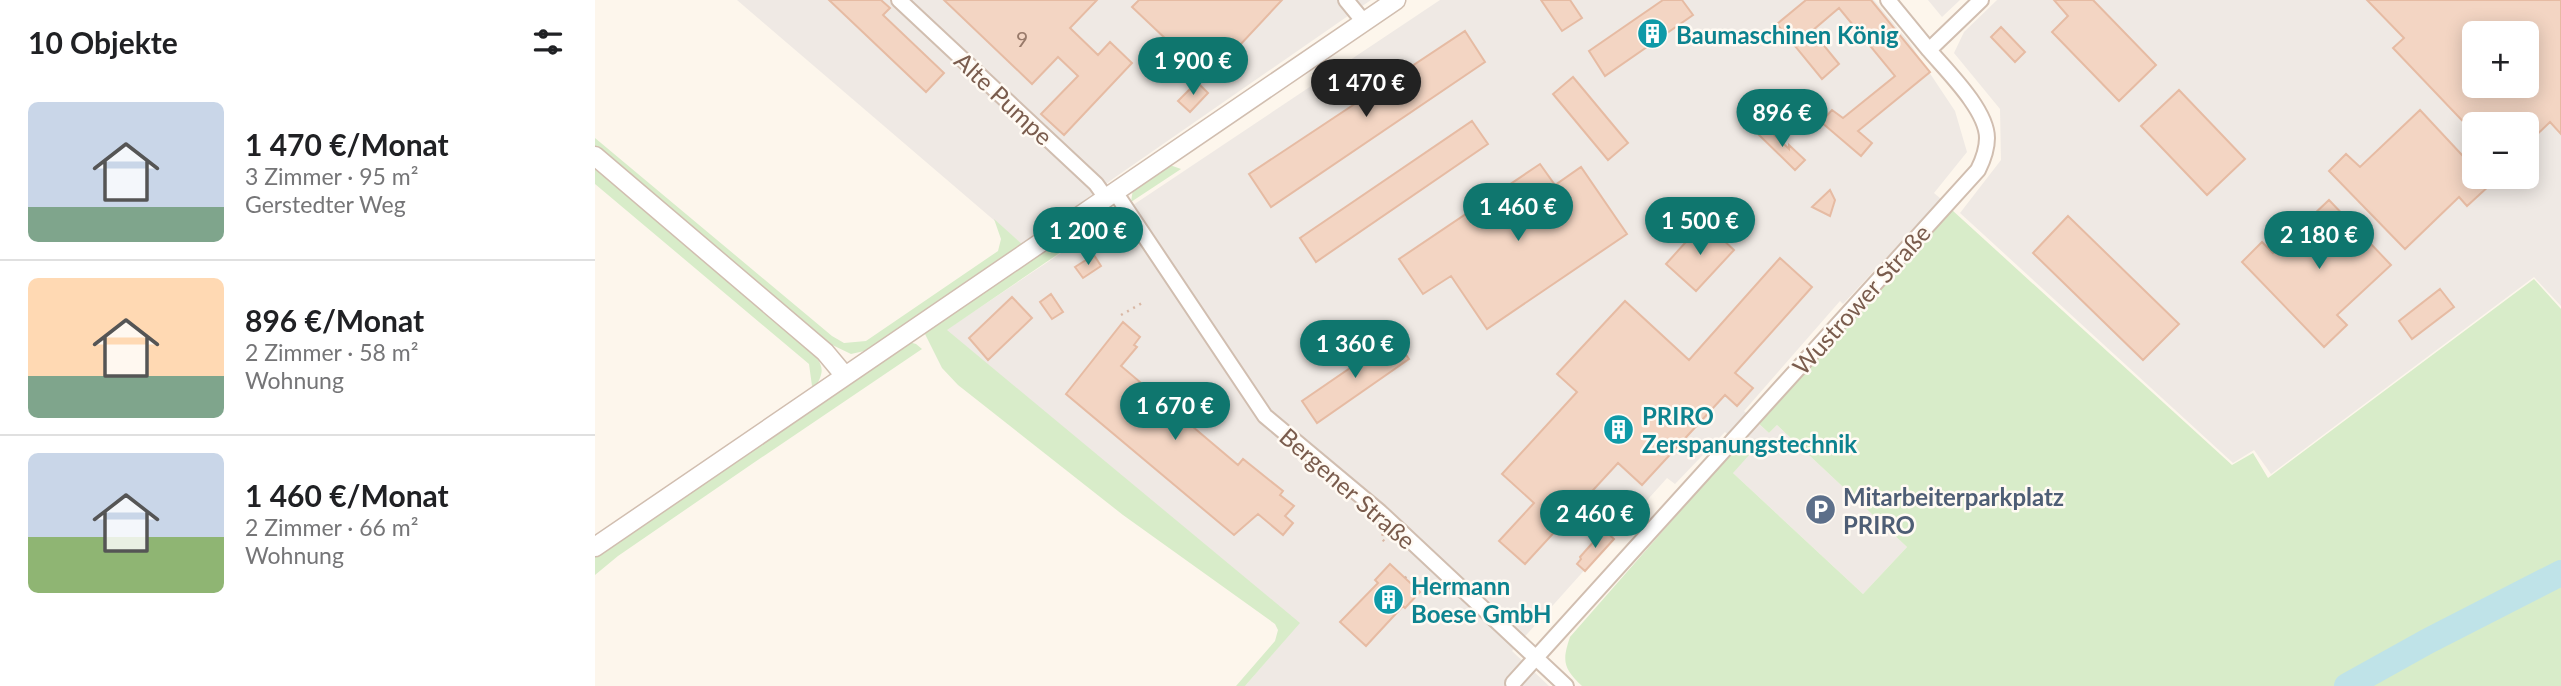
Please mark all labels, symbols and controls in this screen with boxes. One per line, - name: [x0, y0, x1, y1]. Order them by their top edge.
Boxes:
- building icon: Baumaschinen König: [1636, 17, 1670, 51]
- place label: Baumaschinen König: [1676, 20, 1899, 49]
- map controls: [2462, 21, 2539, 189]
- button: +: [2462, 21, 2539, 98]
- icon: filters: [529, 23, 567, 61]
- text: 10 Objekte: [28, 24, 178, 60]
- house number: 9: [1016, 26, 1028, 51]
- pin: 1 900 €: [1128, 38, 1258, 97]
- street label: Alte Pumpe: [949, 46, 1059, 150]
- text: 1 900 €: [1154, 46, 1232, 74]
- pin: 1 470 €: [1301, 60, 1431, 119]
- text: 1 470 €: [1327, 68, 1405, 96]
- pin: 896 €: [1733, 90, 1831, 149]
- text: 896 €: [1753, 98, 1811, 126]
- button: −: [2462, 112, 2539, 189]
- text: 1 470 €/Monat: [245, 126, 449, 162]
- icon: home: [84, 130, 168, 214]
- text: 3 Zimmer · 95 m²: [245, 162, 418, 190]
- pin: 1 460 €: [1453, 184, 1583, 243]
- text: Gerstedter Weg: [245, 190, 406, 218]
- text: 1 460 €: [1479, 192, 1557, 220]
- pin: 1 500 €: [1635, 198, 1765, 257]
- text: 1 500 €: [1661, 206, 1739, 234]
- pin: 1 200 €: [1023, 208, 1153, 267]
- pin: 2 180 €: [2254, 212, 2384, 271]
- text: 1 200 €: [1049, 216, 1127, 244]
- street label: Wustrower Straße: [1786, 218, 1936, 380]
- text: 2 180 €: [2280, 220, 2358, 248]
- text: 896 €/Monat: [245, 302, 424, 338]
- icon: home: [84, 306, 168, 390]
- pin: 1 360 €: [1290, 320, 1420, 380]
- text: 1 360 €: [1316, 329, 1394, 357]
- text: 2 Zimmer · 58 m²: [245, 338, 418, 366]
- text: Wohnung: [245, 366, 344, 394]
- pin: 1 670 €: [1110, 382, 1240, 442]
- text: 1 670 €: [1136, 391, 1214, 419]
- place label: PRIRO Zerspanungstechnik: [1642, 401, 1857, 458]
- building icon: PRIRO Zerspanungstechnik: [1602, 412, 1636, 446]
- street label: Bergener Straße: [1274, 421, 1422, 555]
- text: 1 460 €/Monat: [245, 477, 449, 513]
- icon: home: [84, 481, 168, 565]
- place label: Mitarbeiterparkplatz PRIRO: [1843, 482, 2064, 539]
- pin: 2 460 €: [1530, 490, 1660, 550]
- parking icon: Mitarbeiterparkplatz PRIRO: [1803, 493, 1837, 527]
- text: 2 460 €: [1556, 499, 1634, 527]
- text: 2 Zimmer · 66 m²: [245, 513, 418, 541]
- text: Wohnung: [245, 541, 344, 569]
- place label: Hermann Boese GmbH: [1411, 571, 1552, 628]
- building icon: Hermann Boese GmbH: [1371, 582, 1405, 616]

